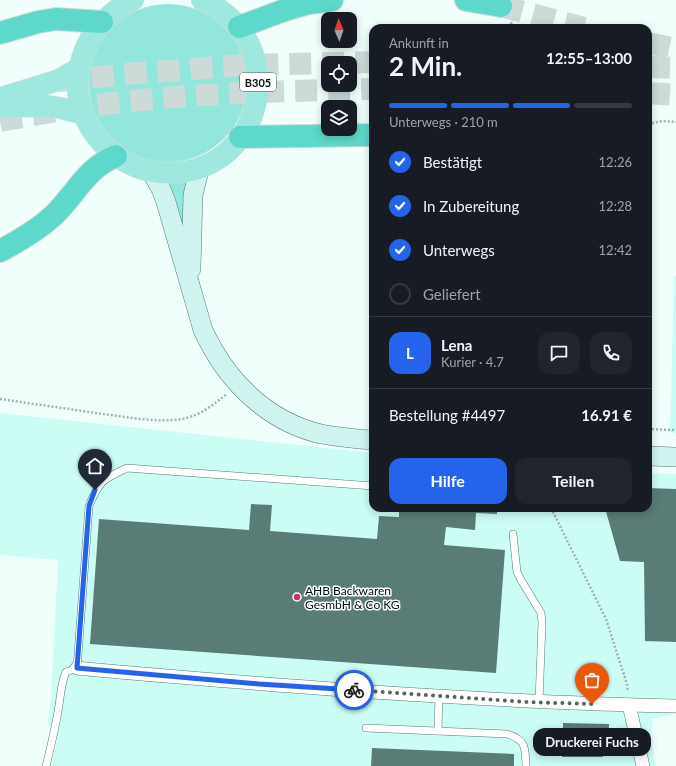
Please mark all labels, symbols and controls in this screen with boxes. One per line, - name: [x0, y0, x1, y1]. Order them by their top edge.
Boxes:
- north arrow: [321, 12, 357, 48]
- map controls: [321, 12, 357, 136]
- text: Ankunft in: [389, 35, 449, 51]
- text: 12:55–13:00: [546, 49, 632, 67]
- text: 2 Min.: [389, 50, 462, 82]
- button: locate: [321, 56, 357, 92]
- road number: B305: [240, 73, 276, 91]
- button: layers: [321, 100, 357, 136]
- text: Unterwegs · 210 m: [389, 114, 498, 130]
- icon: check: [389, 151, 411, 173]
- text: Bestätigt: [423, 153, 482, 171]
- text: 12:26: [599, 154, 632, 170]
- icon: check: [389, 195, 411, 217]
- text: In Zubereitung: [423, 197, 519, 215]
- text: 12:28: [599, 198, 632, 214]
- icon: check: [389, 239, 411, 261]
- text: Unterwegs: [423, 241, 495, 259]
- text: 12:42: [599, 242, 632, 258]
- text: Geliefert: [423, 285, 481, 303]
- button: chat: [538, 332, 580, 374]
- button: phone: [590, 332, 632, 374]
- text: Lena: [441, 336, 473, 354]
- text: L: [406, 344, 414, 362]
- text: Kurier · 4.7: [441, 354, 504, 370]
- text: Bestellung #4497: [389, 406, 505, 424]
- text: 16.91 €: [581, 406, 632, 424]
- pin: [78, 449, 112, 490]
- icon: home: [84, 455, 106, 477]
- button: Hilfe: [389, 458, 507, 504]
- button: Teilen: [515, 458, 632, 504]
- place label: AHB Backwaren GesmbH & Co KG: [305, 583, 400, 612]
- marker: AHB Backwaren GesmbH & Co KG: [292, 592, 302, 602]
- pin: [575, 663, 609, 704]
- icon: bag: [581, 669, 603, 691]
- courier: [334, 670, 374, 710]
- icon: bike: [343, 679, 365, 701]
- callout: Druckerei Fuchs: [533, 728, 651, 756]
- text: Druckerei Fuchs: [545, 734, 639, 750]

